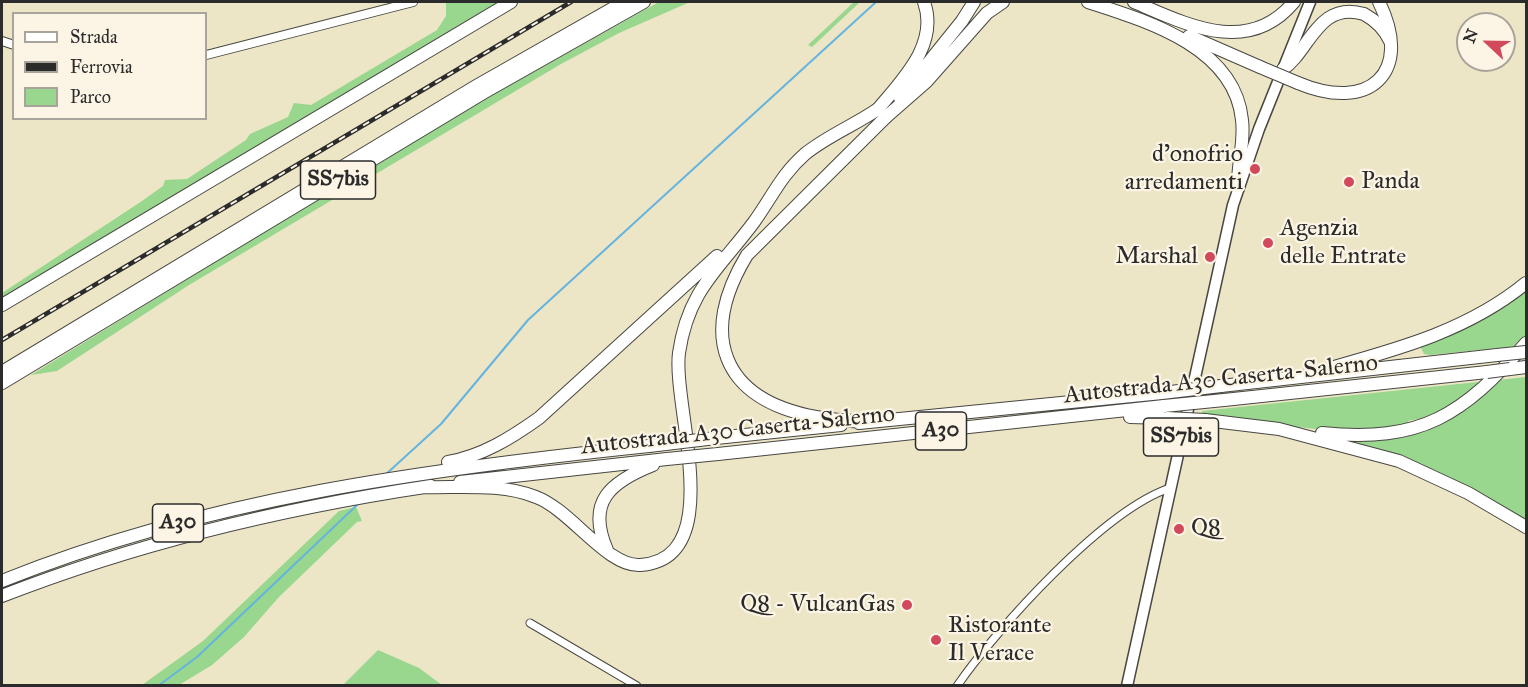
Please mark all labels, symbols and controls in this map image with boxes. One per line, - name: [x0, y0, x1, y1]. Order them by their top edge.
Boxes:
- legend: [12, 12, 207, 120]
- north arrow: [1456, 12, 1516, 72]
- text: Strada: [70, 26, 118, 48]
- text: N: [1459, 26, 1482, 46]
- text: Ferrovia: [70, 56, 133, 78]
- text: Parco: [70, 86, 111, 108]
- place label: d'onofrio arredamenti: [1125, 141, 1243, 197]
- road number: SS7bis: [300, 161, 376, 199]
- marker: d'onofrio arredamenti: [1248, 162, 1262, 176]
- place label: Panda: [1361, 168, 1420, 196]
- marker: Panda: [1342, 175, 1356, 189]
- place label: Agenzia delle Entrate: [1280, 215, 1406, 271]
- marker: Agenzia delle Entrate: [1261, 236, 1275, 250]
- place label: Marshal: [1115, 243, 1198, 271]
- marker: Marshal: [1203, 250, 1217, 264]
- street label: Autostrada A30 Caserta-Salerno: [1063, 349, 1379, 411]
- street label: Autostrada A30 Caserta-Salerno: [580, 400, 896, 462]
- road number: A30: [916, 412, 966, 450]
- road number: SS7bis: [1144, 418, 1218, 456]
- road number: A30: [152, 504, 204, 542]
- place label: Q8: [1191, 515, 1221, 543]
- marker: Q8: [1172, 522, 1186, 536]
- place label: Q8 - VulcanGas: [740, 591, 895, 619]
- marker: Q8 - VulcanGas: [900, 598, 914, 612]
- place label: Ristorante Il Verace: [948, 612, 1051, 668]
- marker: Ristorante Il Verace: [929, 633, 943, 647]

